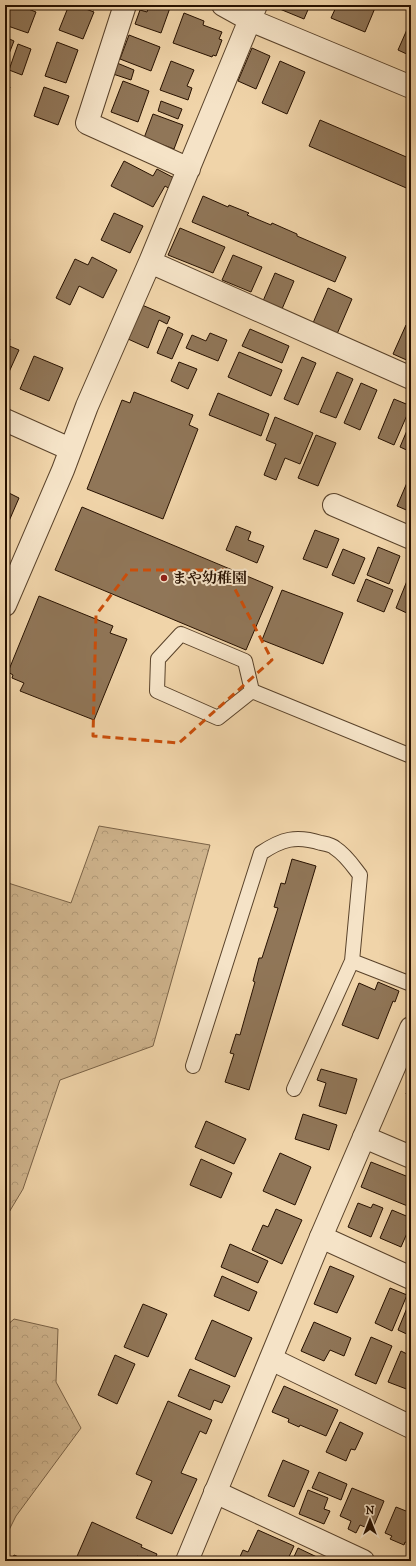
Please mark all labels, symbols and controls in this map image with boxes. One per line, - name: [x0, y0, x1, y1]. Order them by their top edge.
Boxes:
- place label: まや幼稚園: [172, 569, 247, 588]
- marker: まや幼稚園: [159, 573, 169, 583]
- north arrow: [350, 1500, 390, 1540]
- text: N: [365, 1504, 375, 1518]

